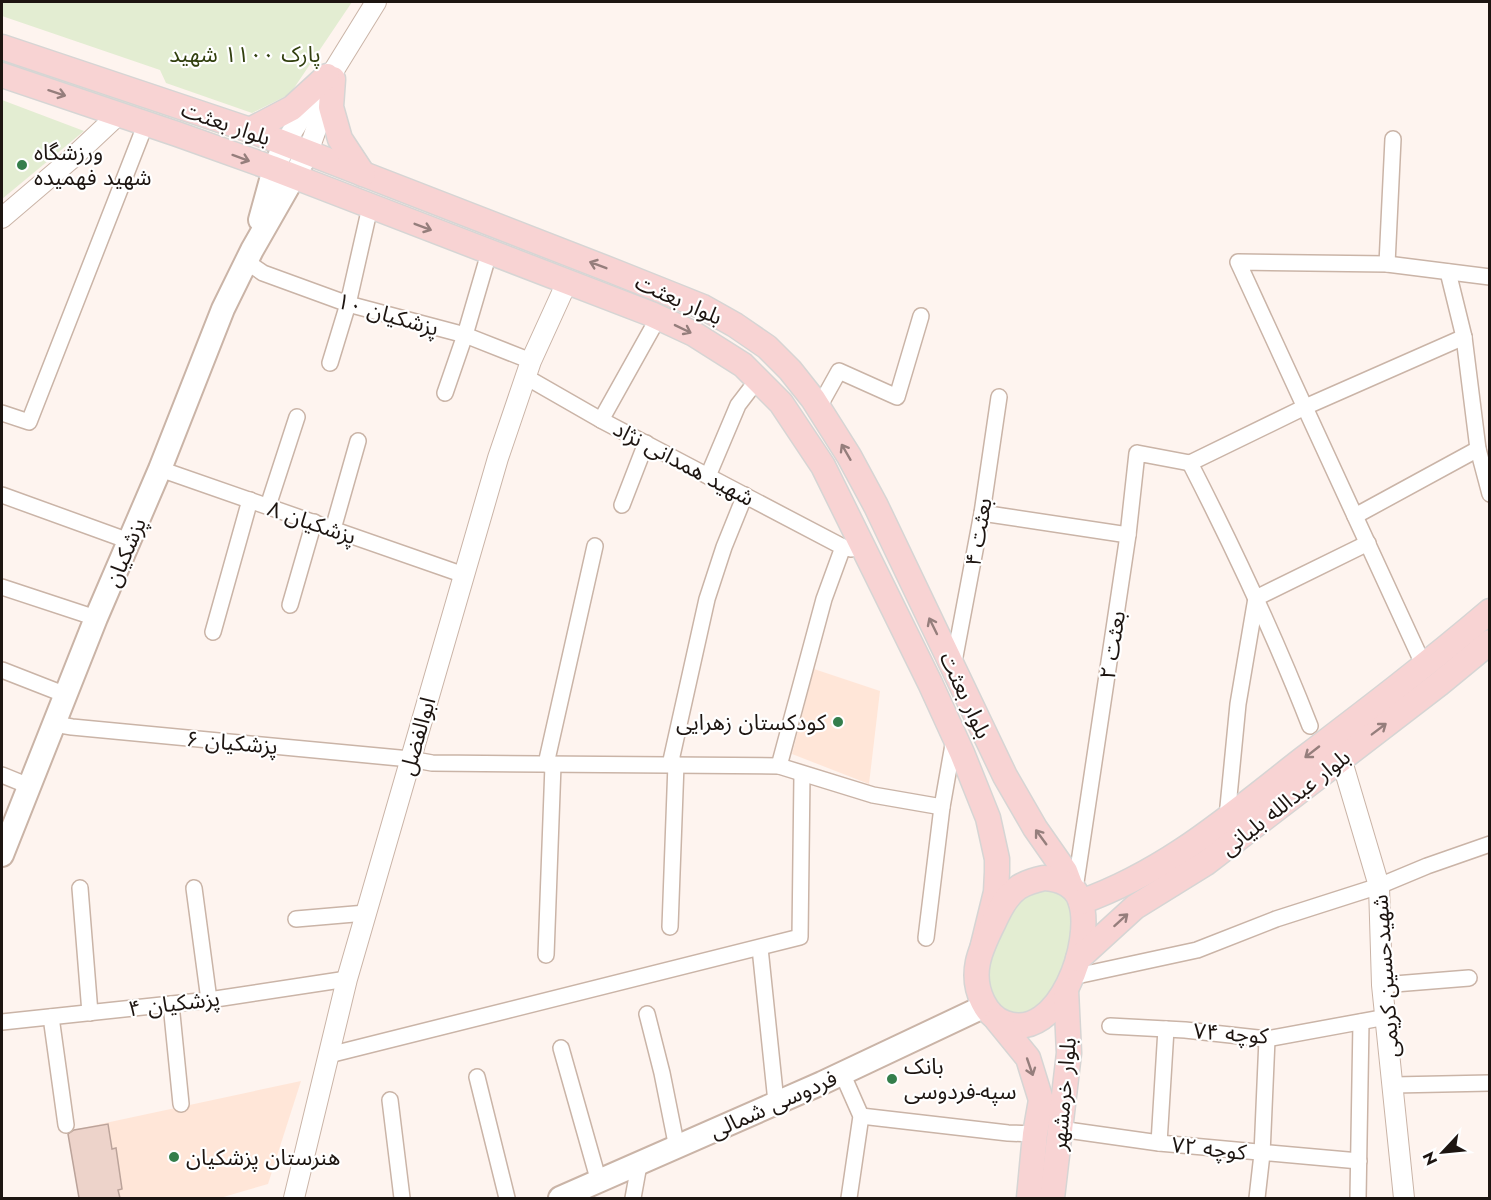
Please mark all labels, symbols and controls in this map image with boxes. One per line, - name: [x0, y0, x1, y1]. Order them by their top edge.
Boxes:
- park label: پارک ۱۱۰۰ شهید: [169, 38, 321, 70]
- one-way arrow: [47, 88, 66, 99]
- street label: بلوار بعثت: [177, 93, 275, 153]
- place label: ورزشگاه شهید فهمیده: [34, 136, 151, 193]
- one-way arrow: [231, 153, 250, 164]
- marker: ورزشگاه شهید فهمیده: [15, 158, 29, 172]
- one-way arrow: [413, 222, 432, 233]
- one-way arrow: [589, 259, 608, 270]
- street label: بلوار بعثت: [630, 266, 728, 332]
- street label: پزشکیان ۱۰: [333, 284, 443, 344]
- one-way arrow: [674, 323, 692, 335]
- street label: شهید همدانی نژاد: [608, 412, 760, 514]
- one-way arrow: [840, 444, 852, 461]
- street label: پزشکیان ۸: [263, 492, 361, 552]
- street label: بعثت ۴: [956, 495, 1000, 569]
- street label: پزشکیان: [96, 512, 154, 592]
- street label: بعثت ۲: [1091, 609, 1133, 681]
- one-way arrow: [927, 618, 939, 636]
- street label: بلوار بعثت: [932, 646, 1000, 744]
- street label: ابوالفضل: [391, 693, 443, 779]
- place label: کودکستان زهرایی: [676, 706, 827, 738]
- marker: کودکستان زهرایی: [831, 715, 845, 729]
- street label: پزشکیان ۶: [185, 722, 279, 762]
- one-way arrow: [1371, 723, 1387, 736]
- street label: بلوار عبدالله بلیانی: [1213, 741, 1357, 863]
- one-way arrow: [1304, 745, 1320, 758]
- one-way arrow: [1035, 830, 1047, 846]
- street label: شهیدحسین کریمی: [1363, 893, 1407, 1059]
- one-way arrow: [1113, 913, 1128, 927]
- street label: پزشکیان ۴: [126, 982, 222, 1024]
- street label: کوچه ۷۴: [1193, 1014, 1270, 1052]
- street label: بلوار خرمشهر: [1042, 1036, 1084, 1153]
- place label: بانک سپه-فردوسی: [904, 1050, 1016, 1107]
- one-way arrow: [1026, 1057, 1037, 1076]
- street label: فردوسی شمالی: [704, 1062, 842, 1146]
- marker: بانک سپه-فردوسی: [885, 1072, 899, 1086]
- north arrow: [1413, 1122, 1473, 1182]
- street label: کوچه ۷۲: [1170, 1128, 1249, 1168]
- place label: هنرستان پزشکیان: [186, 1141, 341, 1173]
- text: N: [1417, 1148, 1443, 1169]
- marker: هنرستان پزشکیان: [167, 1150, 181, 1164]

